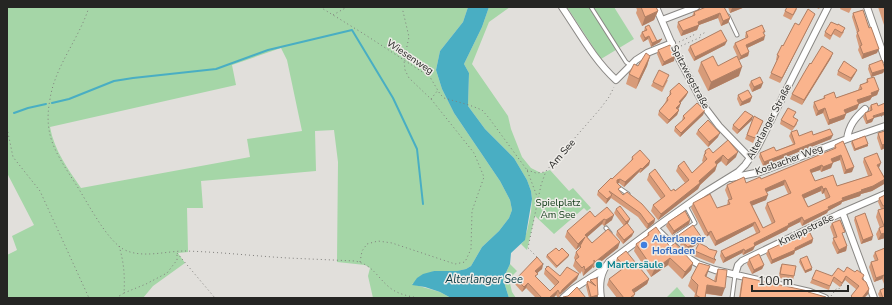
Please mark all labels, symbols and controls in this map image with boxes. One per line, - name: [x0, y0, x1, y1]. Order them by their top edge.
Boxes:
- street label: Wiesenweg: [384, 36, 436, 78]
- street label: Spitzwegstraße: [667, 43, 713, 111]
- street label: Alterlanger Straße: [743, 82, 795, 162]
- street label: Am See: [545, 136, 579, 172]
- street label: Kosbacher Weg: [753, 141, 825, 179]
- park label: Spielplatz Am See: [536, 196, 581, 222]
- street label: Kneippstraße: [776, 211, 836, 249]
- place label: Alterlanger Hofladen: [652, 232, 706, 258]
- marker: Alterlanger Hofladen: [639, 240, 649, 250]
- place label: Martersäule: [607, 258, 664, 272]
- marker: Martersäule: [594, 260, 604, 270]
- scale bar: [752, 267, 848, 293]
- water label: Alterlanger See: [444, 272, 523, 287]
- text: 100 m: [758, 273, 793, 289]

